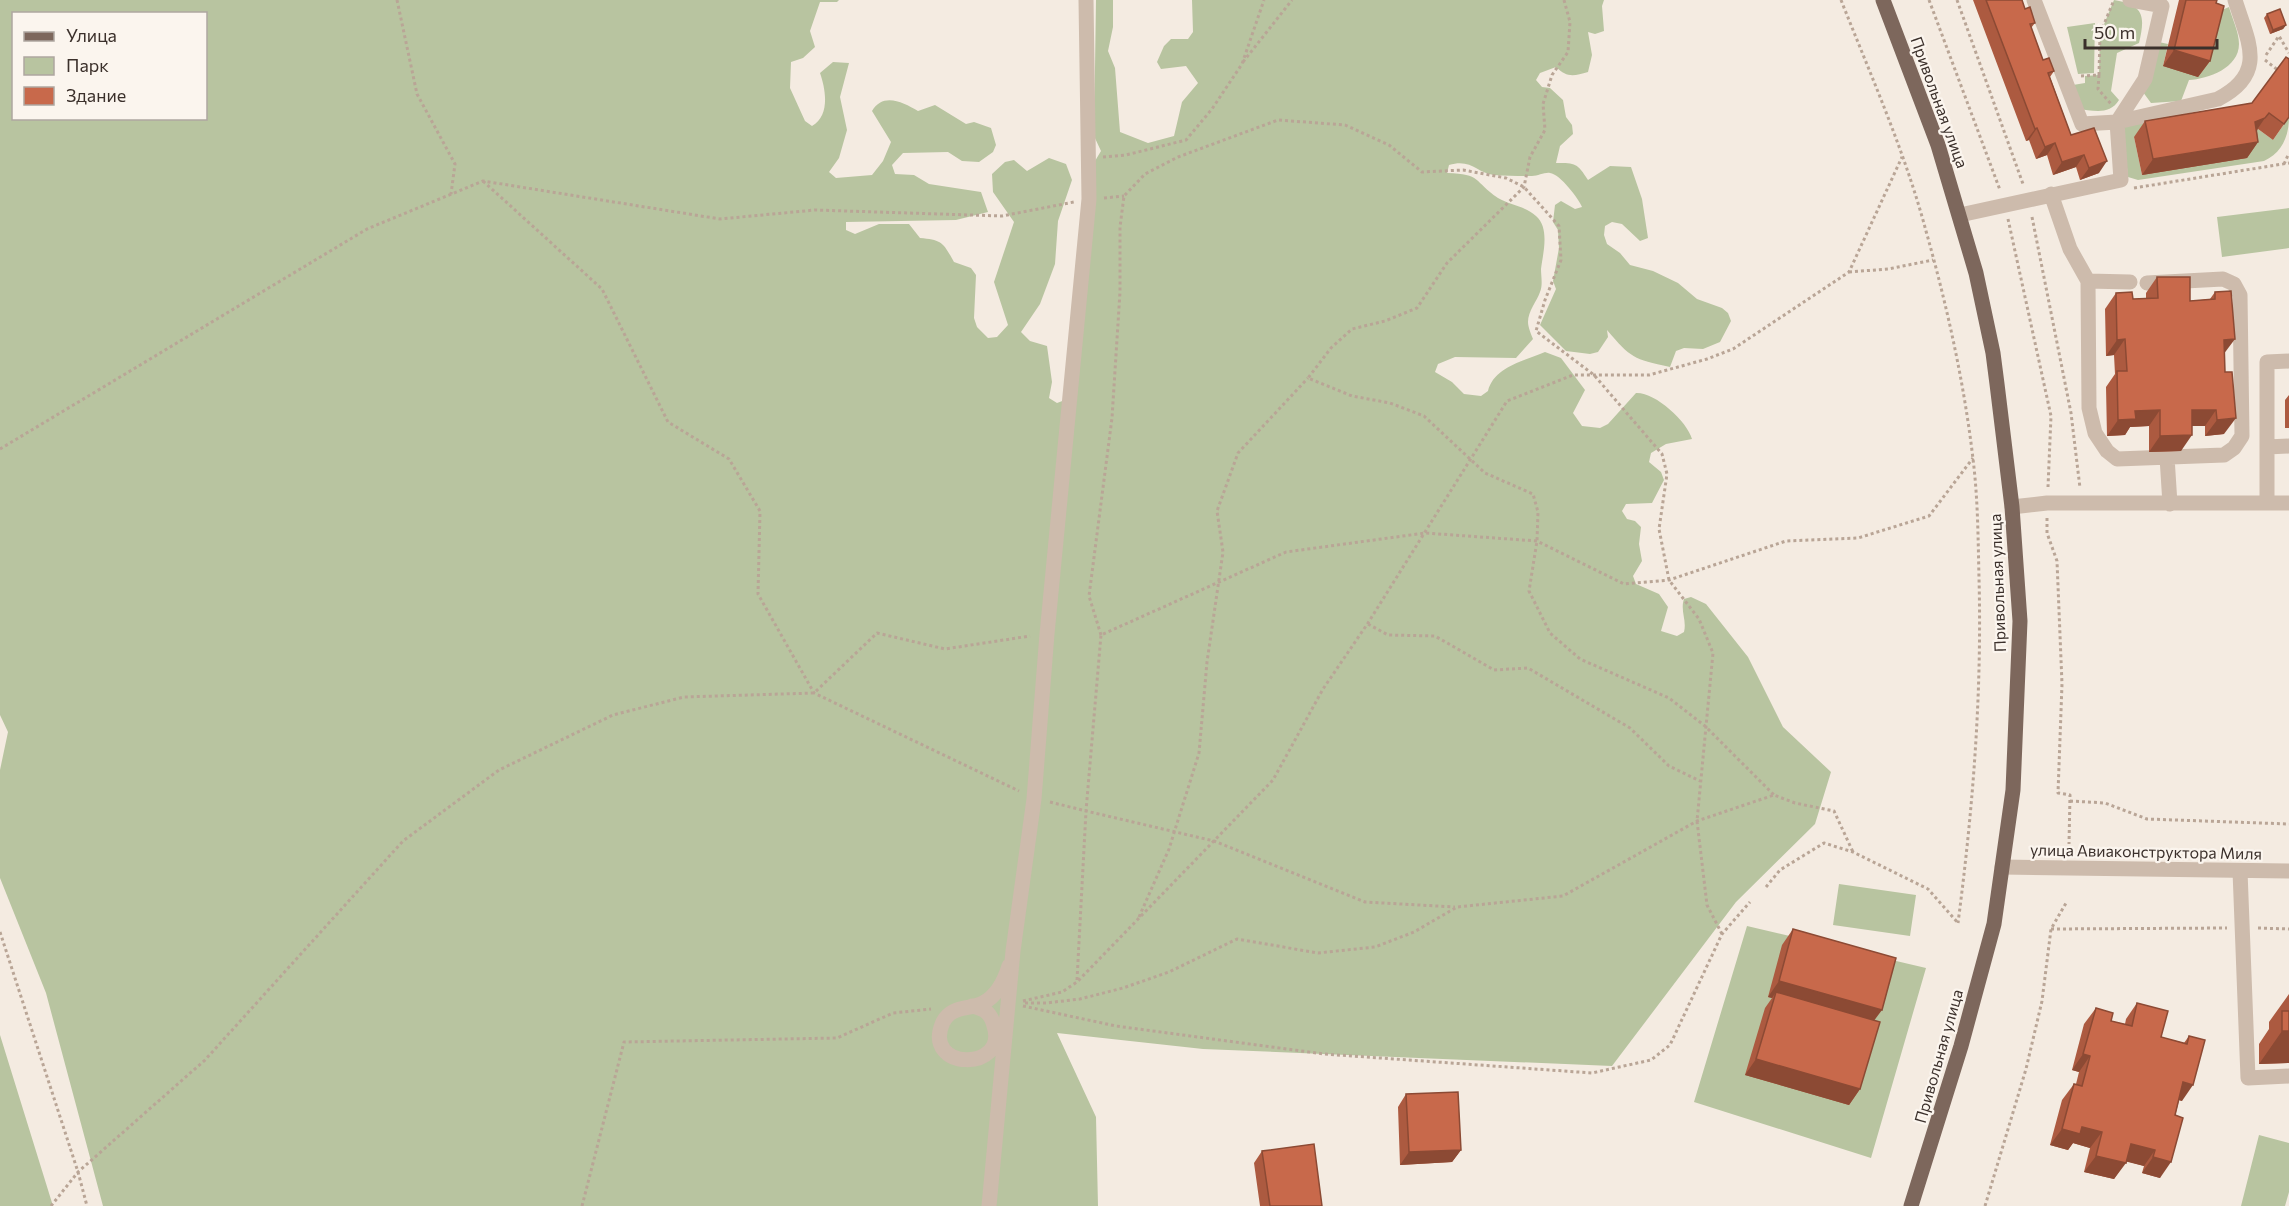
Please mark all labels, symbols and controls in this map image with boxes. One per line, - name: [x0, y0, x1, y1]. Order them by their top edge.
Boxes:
- legend: [12, 12, 207, 120]
- scale bar: [2085, 12, 2217, 50]
- text: 50 m: [2094, 21, 2135, 43]
- text: Улица: [66, 24, 117, 46]
- street label: Привольная улица: [1907, 34, 1973, 170]
- text: Парк: [66, 54, 109, 76]
- text: Здание: [66, 84, 126, 106]
- street label: Привольная улица: [1985, 513, 2009, 653]
- street label: улица Авиаконструктора Миля: [2030, 839, 2262, 863]
- street label: Привольная улица: [1910, 987, 1966, 1125]

